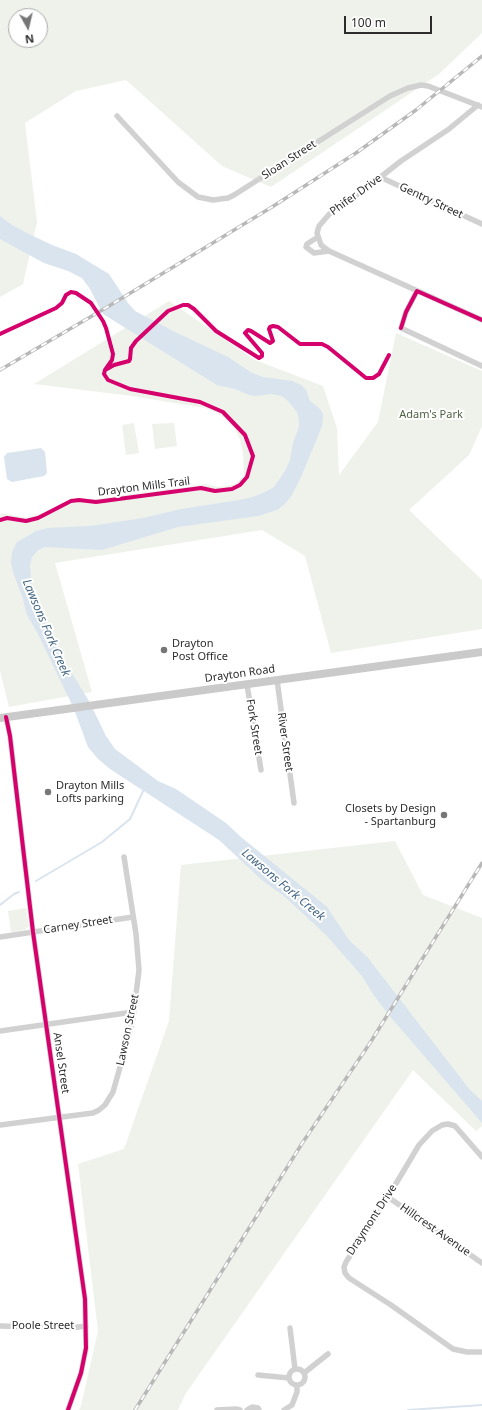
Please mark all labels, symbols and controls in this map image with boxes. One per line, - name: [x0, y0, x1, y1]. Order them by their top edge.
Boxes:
- north arrow: [8, 8, 48, 48]
- scale bar: [346, 8, 434, 34]
- text: 100 m: [351, 14, 386, 31]
- text: N: [24, 31, 35, 47]
- street label: Sloan Street: [259, 138, 319, 182]
- street label: Phifer Drive: [327, 172, 385, 218]
- street label: Gentry Street: [397, 181, 465, 221]
- park label: Adam's Park: [399, 408, 463, 422]
- street label: Drayton Mills Trail: [97, 475, 191, 499]
- water label: Lawsons Fork Creek: [19, 577, 73, 679]
- place label: Drayton Post Office: [172, 637, 228, 663]
- marker: Drayton Post Office: [159, 645, 169, 655]
- street label: Drayton Road: [204, 663, 276, 685]
- street label: Fork Street: [243, 698, 265, 756]
- street label: River Street: [274, 712, 296, 772]
- place label: Drayton Mills Lofts parking: [56, 779, 124, 805]
- marker: Drayton Mills Lofts parking: [43, 787, 53, 797]
- place label: Closets by Design - Spartanburg: [345, 802, 436, 828]
- marker: Closets by Design - Spartanburg: [439, 810, 449, 820]
- water label: Lawsons Fork Creek: [238, 846, 328, 924]
- street label: Carney Street: [43, 913, 113, 937]
- street label: Lawson Street: [114, 993, 142, 1067]
- street label: Ansel Street: [50, 1032, 72, 1094]
- street label: Draymont Drive: [344, 1182, 400, 1258]
- street label: Hillcrest Avenue: [397, 1201, 473, 1259]
- street label: Poole Street: [12, 1319, 74, 1333]

